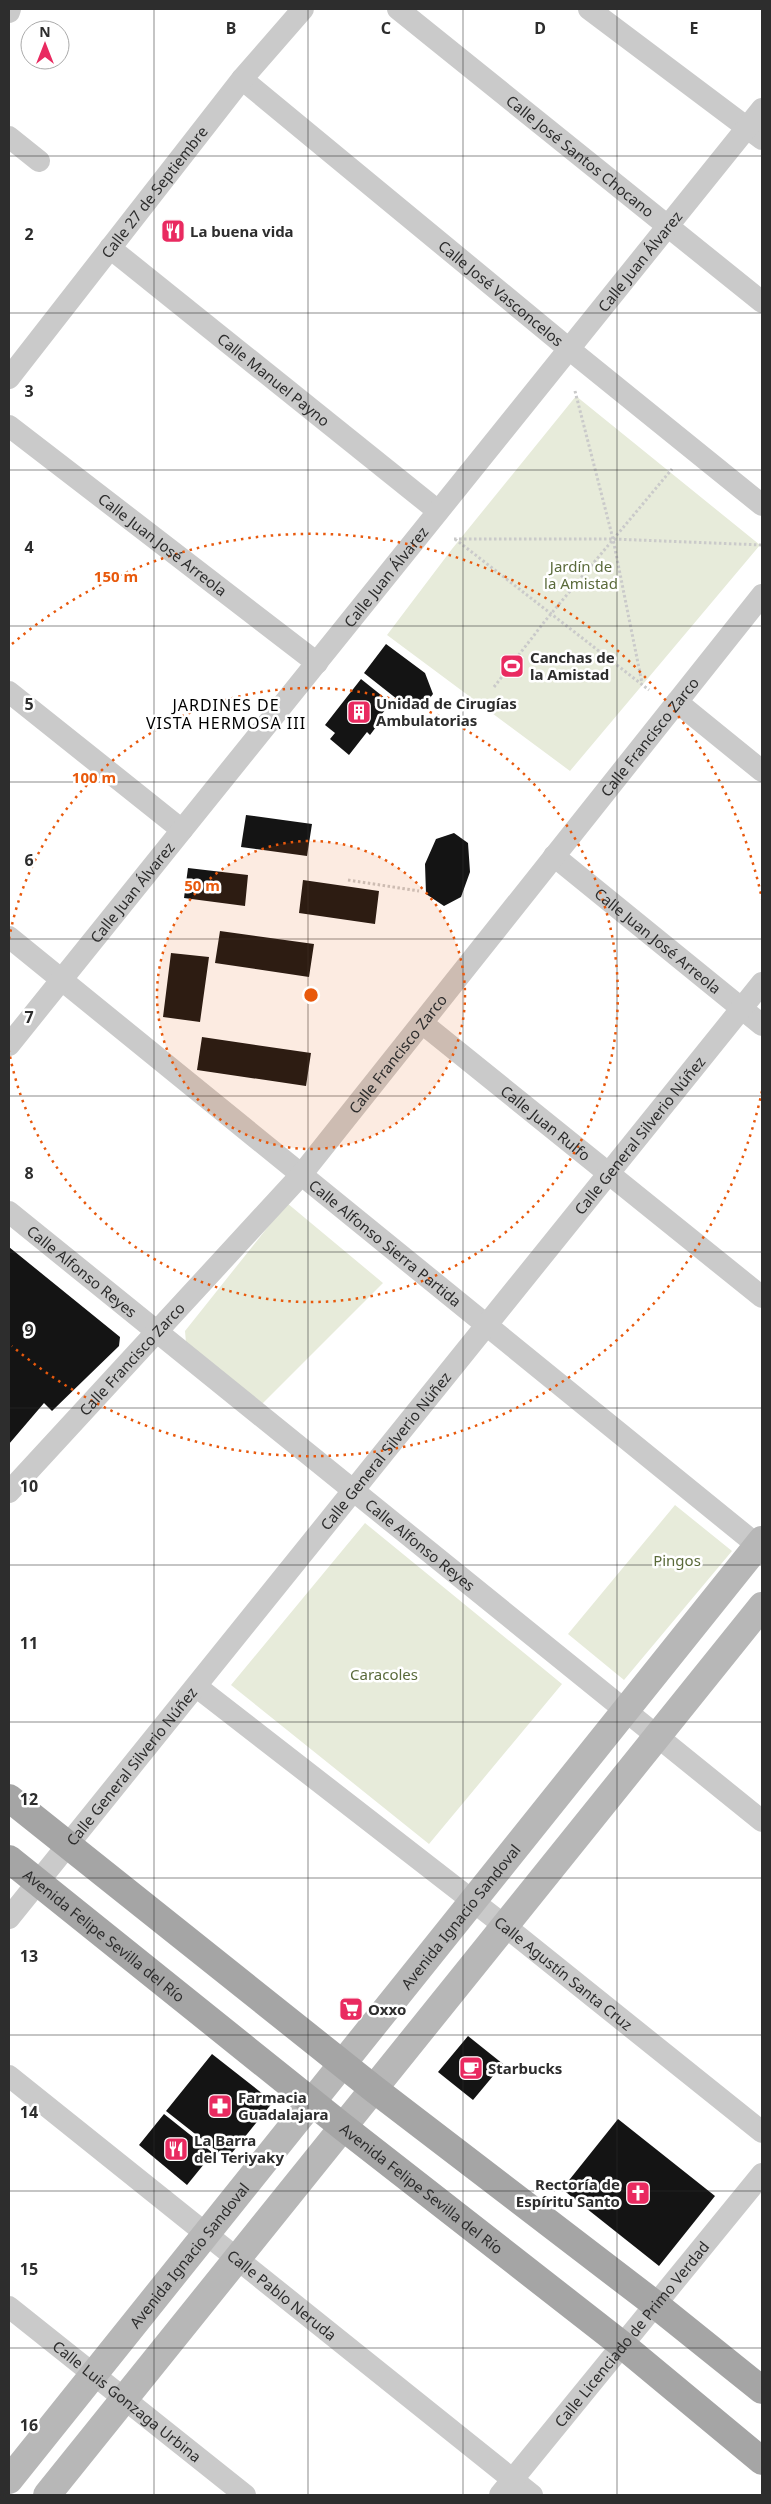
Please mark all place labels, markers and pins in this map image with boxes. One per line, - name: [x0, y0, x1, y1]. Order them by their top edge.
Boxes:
- restaurant icon: La buena vida: [160, 218, 186, 244]
- place label: La buena vida: [190, 221, 294, 241]
- place label: Canchas de la Amistad: [530, 647, 615, 684]
- sports icon: Canchas de la Amistad: [499, 653, 525, 679]
- place label: Unidad de Cirugías Ambulatorias: [376, 693, 517, 730]
- building icon: Unidad de Cirugías Ambulatorias: [346, 699, 372, 725]
- centre of rings: [302, 986, 320, 1004]
- supermarket icon: Oxxo: [338, 1996, 364, 2022]
- place label: Oxxo: [368, 1999, 406, 2019]
- cafe icon: Starbucks: [458, 2055, 484, 2081]
- place label: Starbucks: [488, 2058, 562, 2078]
- place label: Farmacia Guadalajara: [238, 2087, 328, 2124]
- pharmacy icon: Farmacia Guadalajara: [207, 2093, 233, 2119]
- place label: La Barra del Teriyaky: [194, 2130, 284, 2167]
- restaurant icon: La Barra del Teriyaky: [163, 2136, 189, 2162]
- place label: Rectoría de Espíritu Santo: [516, 2174, 620, 2211]
- church icon: Rectoría de Espíritu Santo: [625, 2180, 651, 2206]

